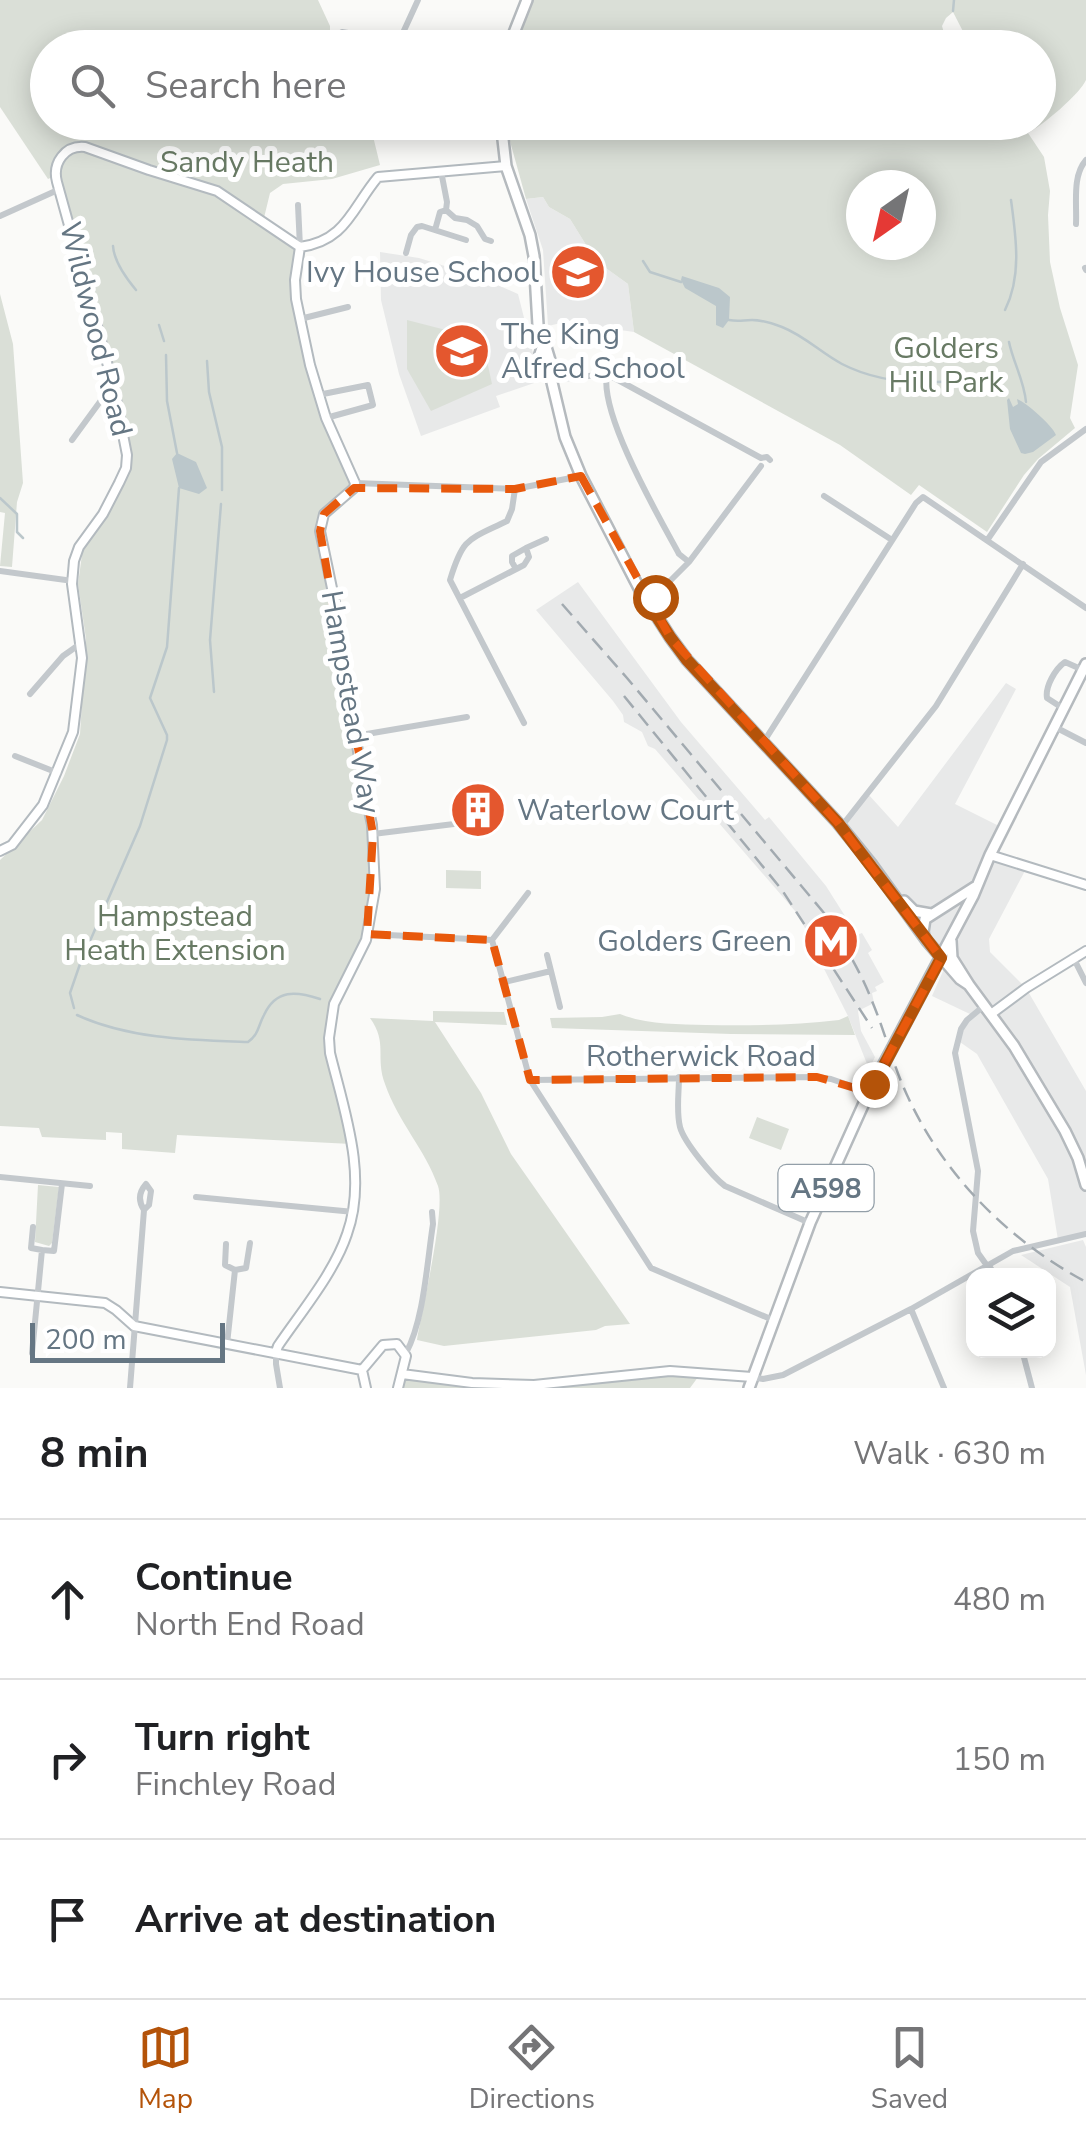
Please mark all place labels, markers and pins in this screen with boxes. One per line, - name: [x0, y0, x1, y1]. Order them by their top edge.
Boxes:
- school or university icon: Ivy House School: [548, 242, 608, 302]
- place label: Ivy House School: [306, 252, 539, 293]
- place label: The King Alfred School: [501, 314, 685, 389]
- school or university icon: The King Alfred School: [432, 321, 492, 381]
- building icon: Waterlow Court: [448, 780, 508, 840]
- place label: Waterlow Court: [517, 790, 735, 831]
- metro station icon: Golders Green: [801, 911, 861, 971]
- place label: Golders Green: [597, 921, 792, 962]

